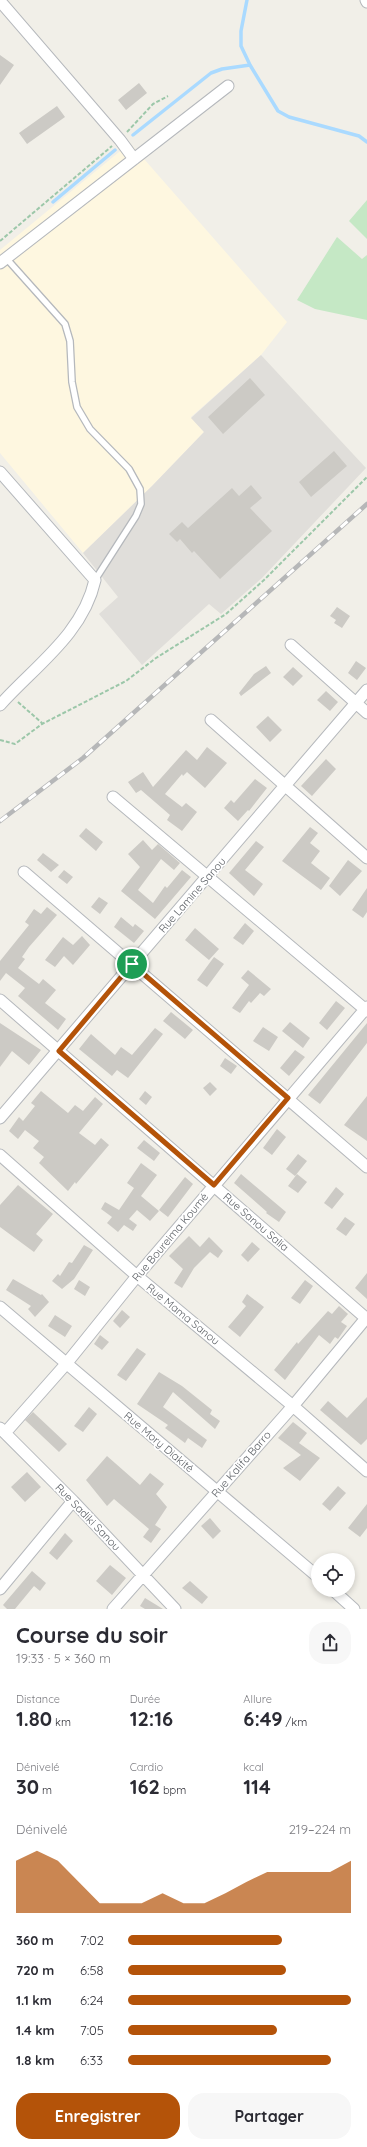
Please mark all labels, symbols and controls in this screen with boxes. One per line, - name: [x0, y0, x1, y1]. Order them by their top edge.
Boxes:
- street label: Rue Lamine Sanou: [155, 854, 229, 936]
- pin: [115, 947, 149, 981]
- icon: arrive: [121, 953, 143, 975]
- street label: Rue Boureima Koumé: [129, 1190, 211, 1284]
- street label: Rue Sanou Salia: [220, 1190, 292, 1254]
- street label: Rue Mama Sanou: [144, 1280, 222, 1348]
- street label: Rue Mory Diakité: [121, 1409, 197, 1475]
- street label: Rue Kalifa Barro: [208, 1427, 274, 1500]
- street label: Rue Sadiki Sanou: [52, 1480, 124, 1554]
- map controls: [311, 1553, 355, 1597]
- button: locate: [311, 1553, 355, 1597]
- text: Course du soir: [16, 1621, 168, 1649]
- button: share: [309, 1622, 351, 1664]
- text: 19:33 · 5 × 360 m: [16, 1650, 111, 1666]
- text: Distance: [16, 1692, 60, 1706]
- text: Durée: [130, 1692, 160, 1706]
- text: Allure: [243, 1692, 272, 1706]
- text: 1.80: [16, 1706, 52, 1731]
- text: 12:16: [130, 1706, 173, 1731]
- text: 6:49: [243, 1706, 283, 1731]
- text: km: [52, 1715, 71, 1729]
- text: /km: [283, 1715, 307, 1729]
- text: Dénivelé: [16, 1760, 60, 1774]
- text: Cardio: [130, 1760, 163, 1774]
- text: kcal: [243, 1760, 264, 1774]
- text: 30: [16, 1774, 39, 1799]
- text: 162: [130, 1774, 160, 1799]
- text: 114: [243, 1774, 271, 1799]
- text: m: [39, 1783, 52, 1797]
- text: bpm: [160, 1783, 186, 1797]
- text: Dénivelé: [16, 1821, 67, 1837]
- text: 219–224 m: [289, 1821, 351, 1837]
- text: 360 m: [16, 1932, 54, 1948]
- text: 7:02: [80, 1932, 104, 1948]
- text: 720 m: [16, 1962, 54, 1978]
- text: 6:58: [80, 1962, 104, 1978]
- text: 1.1 km: [16, 1992, 52, 2008]
- text: 6:24: [80, 1992, 103, 2008]
- text: 1.4 km: [16, 2022, 55, 2038]
- text: 7:05: [80, 2022, 104, 2038]
- text: 1.8 km: [16, 2052, 54, 2068]
- text: 6:33: [80, 2052, 103, 2068]
- button: Enregistrer: [16, 2093, 180, 2139]
- button: Partager: [188, 2093, 351, 2139]

